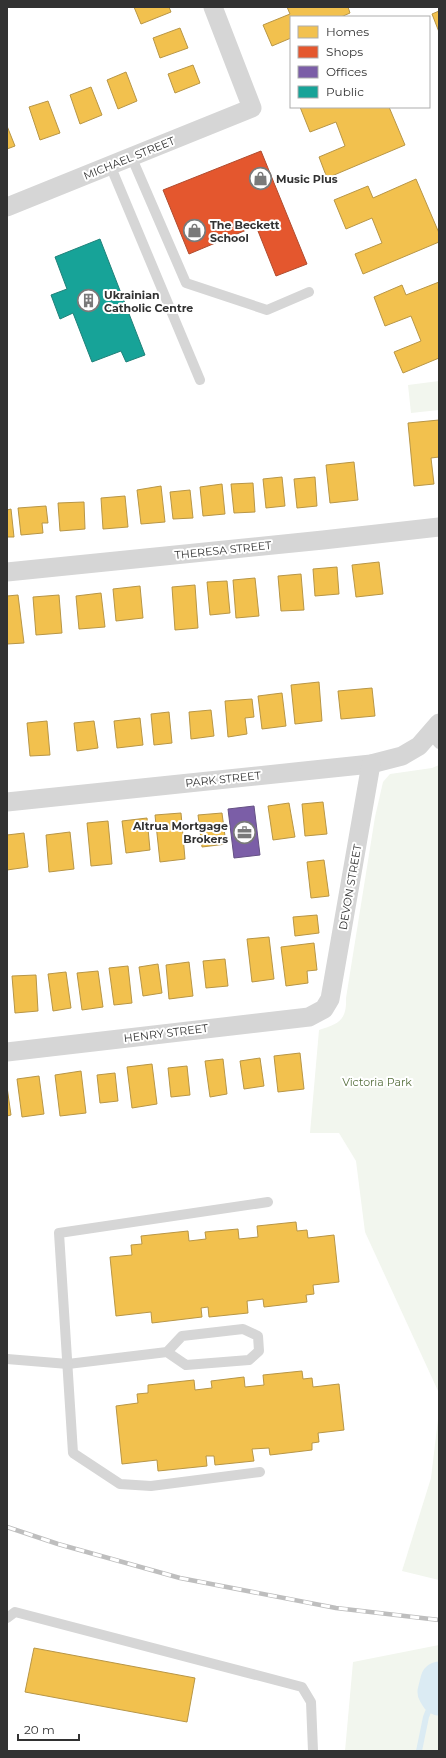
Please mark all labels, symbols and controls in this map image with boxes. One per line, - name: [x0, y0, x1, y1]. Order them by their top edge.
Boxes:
- legend: [290, 16, 430, 108]
- text: Homes: [326, 24, 369, 39]
- text: Shops: [326, 44, 363, 59]
- text: Offices: [326, 64, 367, 79]
- text: Public: [326, 84, 364, 99]
- street label: MICHAEL STREET: [81, 133, 177, 183]
- shop icon: Music Plus: [248, 166, 274, 192]
- place label: Music Plus: [276, 172, 338, 186]
- shop icon: The Beckett School: [182, 218, 208, 244]
- place label: The Beckett School: [210, 218, 280, 245]
- building icon: Ukrainian Catholic Centre: [75, 288, 101, 314]
- place label: Ukrainian Catholic Centre: [104, 288, 193, 315]
- street label: THERESA STREET: [174, 538, 273, 562]
- street label: PARK STREET: [185, 768, 262, 790]
- place label: Altrua Mortgage Brokers: [132, 819, 228, 846]
- office icon: Altrua Mortgage Brokers: [231, 819, 257, 845]
- street label: DEVON STREET: [336, 842, 365, 931]
- street label: HENRY STREET: [123, 1021, 210, 1045]
- park label: Victoria Park: [342, 1075, 412, 1089]
- scale bar: [18, 1716, 79, 1742]
- text: 20 m: [24, 1722, 55, 1737]

